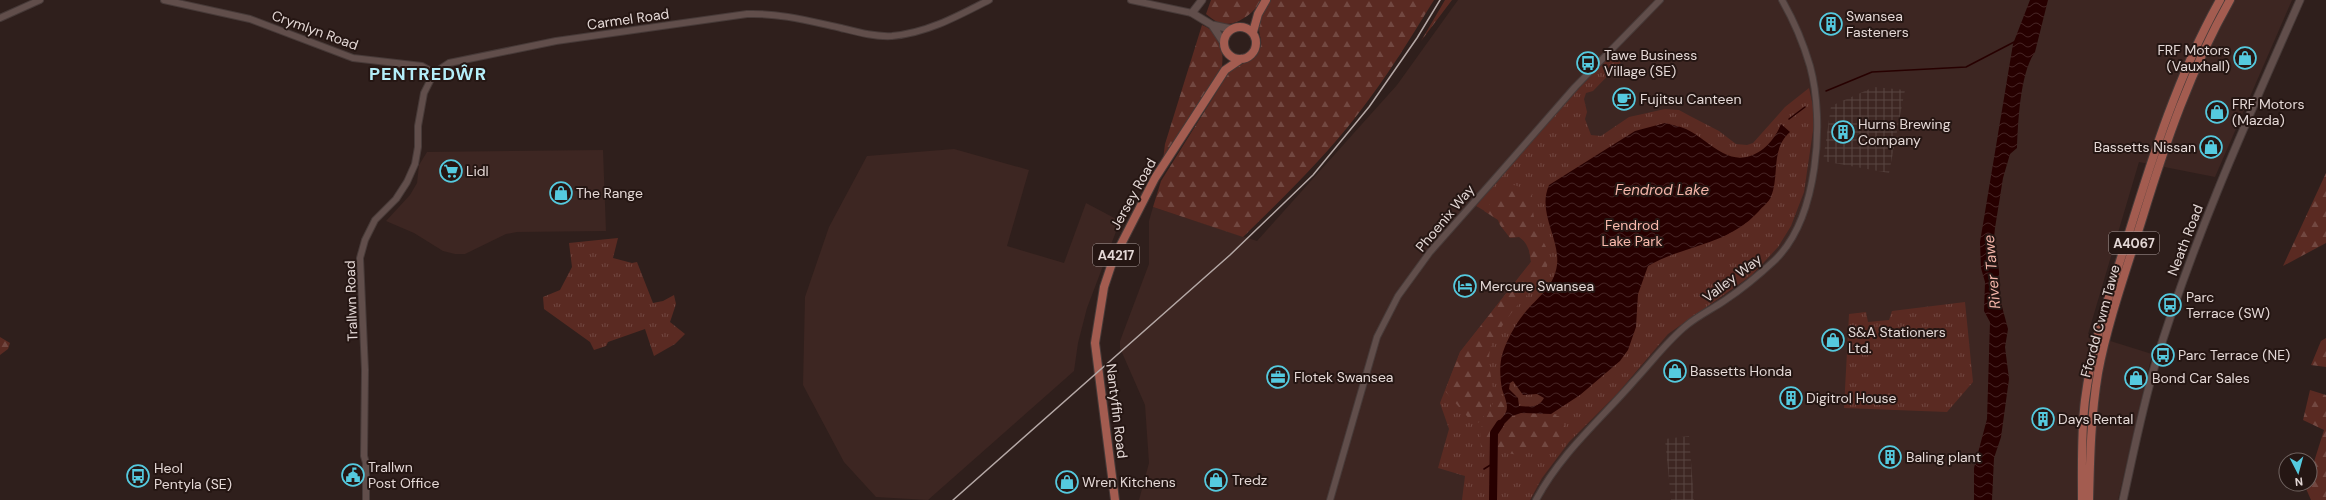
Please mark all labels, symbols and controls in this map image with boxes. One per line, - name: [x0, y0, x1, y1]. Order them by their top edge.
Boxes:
- street label: Carmel Road: [586, 4, 670, 34]
- street label: Crymlyn Road: [269, 6, 361, 54]
- place label: Swansea Fasteners: [1846, 7, 1909, 41]
- building icon: Swansea Fasteners: [1818, 11, 1844, 37]
- place label: FRF Motors (Vauxhall): [2157, 41, 2230, 75]
- shop icon: FRF Motors (Vauxhall): [2232, 45, 2258, 71]
- place label: Tawe Business Village (SE): [1604, 46, 1697, 80]
- bus stop icon: Tawe Business Village (SE): [1575, 50, 1601, 76]
- district label: PENTREDŴR: [369, 62, 487, 86]
- cafe icon: Fujitsu Canteen: [1611, 86, 1637, 112]
- place label: Fujitsu Canteen: [1640, 90, 1741, 108]
- place label: FRF Motors (Mazda): [2232, 95, 2305, 129]
- shop icon: FRF Motors (Mazda): [2204, 99, 2230, 125]
- place label: Hurns Brewing Company: [1858, 115, 1951, 149]
- building icon: Hurns Brewing Company: [1830, 119, 1856, 145]
- shop icon: Bassetts Nissan: [2198, 134, 2224, 160]
- place label: Bassetts Nissan: [2094, 138, 2196, 156]
- street label: Jersey Road: [1106, 155, 1160, 233]
- supermarket icon: Lidl: [438, 158, 464, 184]
- place label: Lidl: [466, 162, 489, 180]
- shop icon: The Range: [548, 180, 574, 206]
- street label: Phoenix Way: [1412, 180, 1479, 255]
- water label: Fendrod Lake: [1615, 180, 1709, 200]
- place label: The Range: [576, 184, 643, 202]
- street label: Neath Road: [2163, 202, 2207, 278]
- park label: Fendrod Lake Park: [1602, 216, 1662, 250]
- road number: A4067: [2109, 232, 2159, 254]
- water label: River Tawe: [1979, 234, 2005, 310]
- road number: A4217: [1093, 244, 1139, 266]
- street label: Valley Way: [1699, 250, 1765, 306]
- street label: Trallwn Road: [341, 260, 361, 342]
- street label: Ffordd Cwm Tawe: [2076, 263, 2124, 379]
- hotel icon: Mercure Swansea: [1452, 273, 1478, 299]
- place label: Mercure Swansea: [1480, 277, 1594, 295]
- place label: Parc Terrace (SW): [2186, 288, 2270, 322]
- bus stop icon: Parc Terrace (SW): [2157, 292, 2183, 318]
- place label: S&A Stationers Ltd.: [1848, 323, 1946, 357]
- shop icon: S&A Stationers Ltd.: [1820, 327, 1846, 353]
- bus stop icon: Parc Terrace (NE): [2150, 342, 2176, 368]
- place label: Parc Terrace (NE): [2178, 346, 2290, 364]
- shop icon: Bassetts Honda: [1662, 358, 1688, 384]
- street label: Nantyffin Road: [1102, 362, 1132, 460]
- place label: Bassetts Honda: [1690, 362, 1792, 380]
- office icon: Flotek Swansea: [1265, 364, 1291, 390]
- shop icon: Bond Car Sales: [2123, 365, 2149, 391]
- place label: Flotek Swansea: [1294, 368, 1393, 386]
- place label: Bond Car Sales: [2152, 369, 2250, 387]
- building icon: Digitrol House: [1778, 385, 1804, 411]
- place label: Digitrol House: [1806, 389, 1897, 407]
- building icon: Days Rental: [2030, 406, 2056, 432]
- place label: Days Rental: [2058, 410, 2133, 428]
- building icon: Baling plant: [1877, 444, 1903, 470]
- place label: Baling plant: [1906, 448, 1981, 466]
- north arrow: [2278, 452, 2318, 492]
- place label: Trallwn Post Office: [368, 458, 439, 492]
- place label: Heol Pentyla (SE): [154, 459, 232, 493]
- public building icon: Trallwn Post Office: [340, 462, 366, 488]
- bus stop icon: Heol Pentyla (SE): [125, 463, 151, 489]
- shop icon: Tredz: [1203, 467, 1229, 493]
- shop icon: Wren Kitchens: [1054, 469, 1080, 495]
- place label: Tredz: [1232, 471, 1267, 489]
- place label: Wren Kitchens: [1082, 473, 1176, 491]
- text: N: [2294, 475, 2304, 489]

